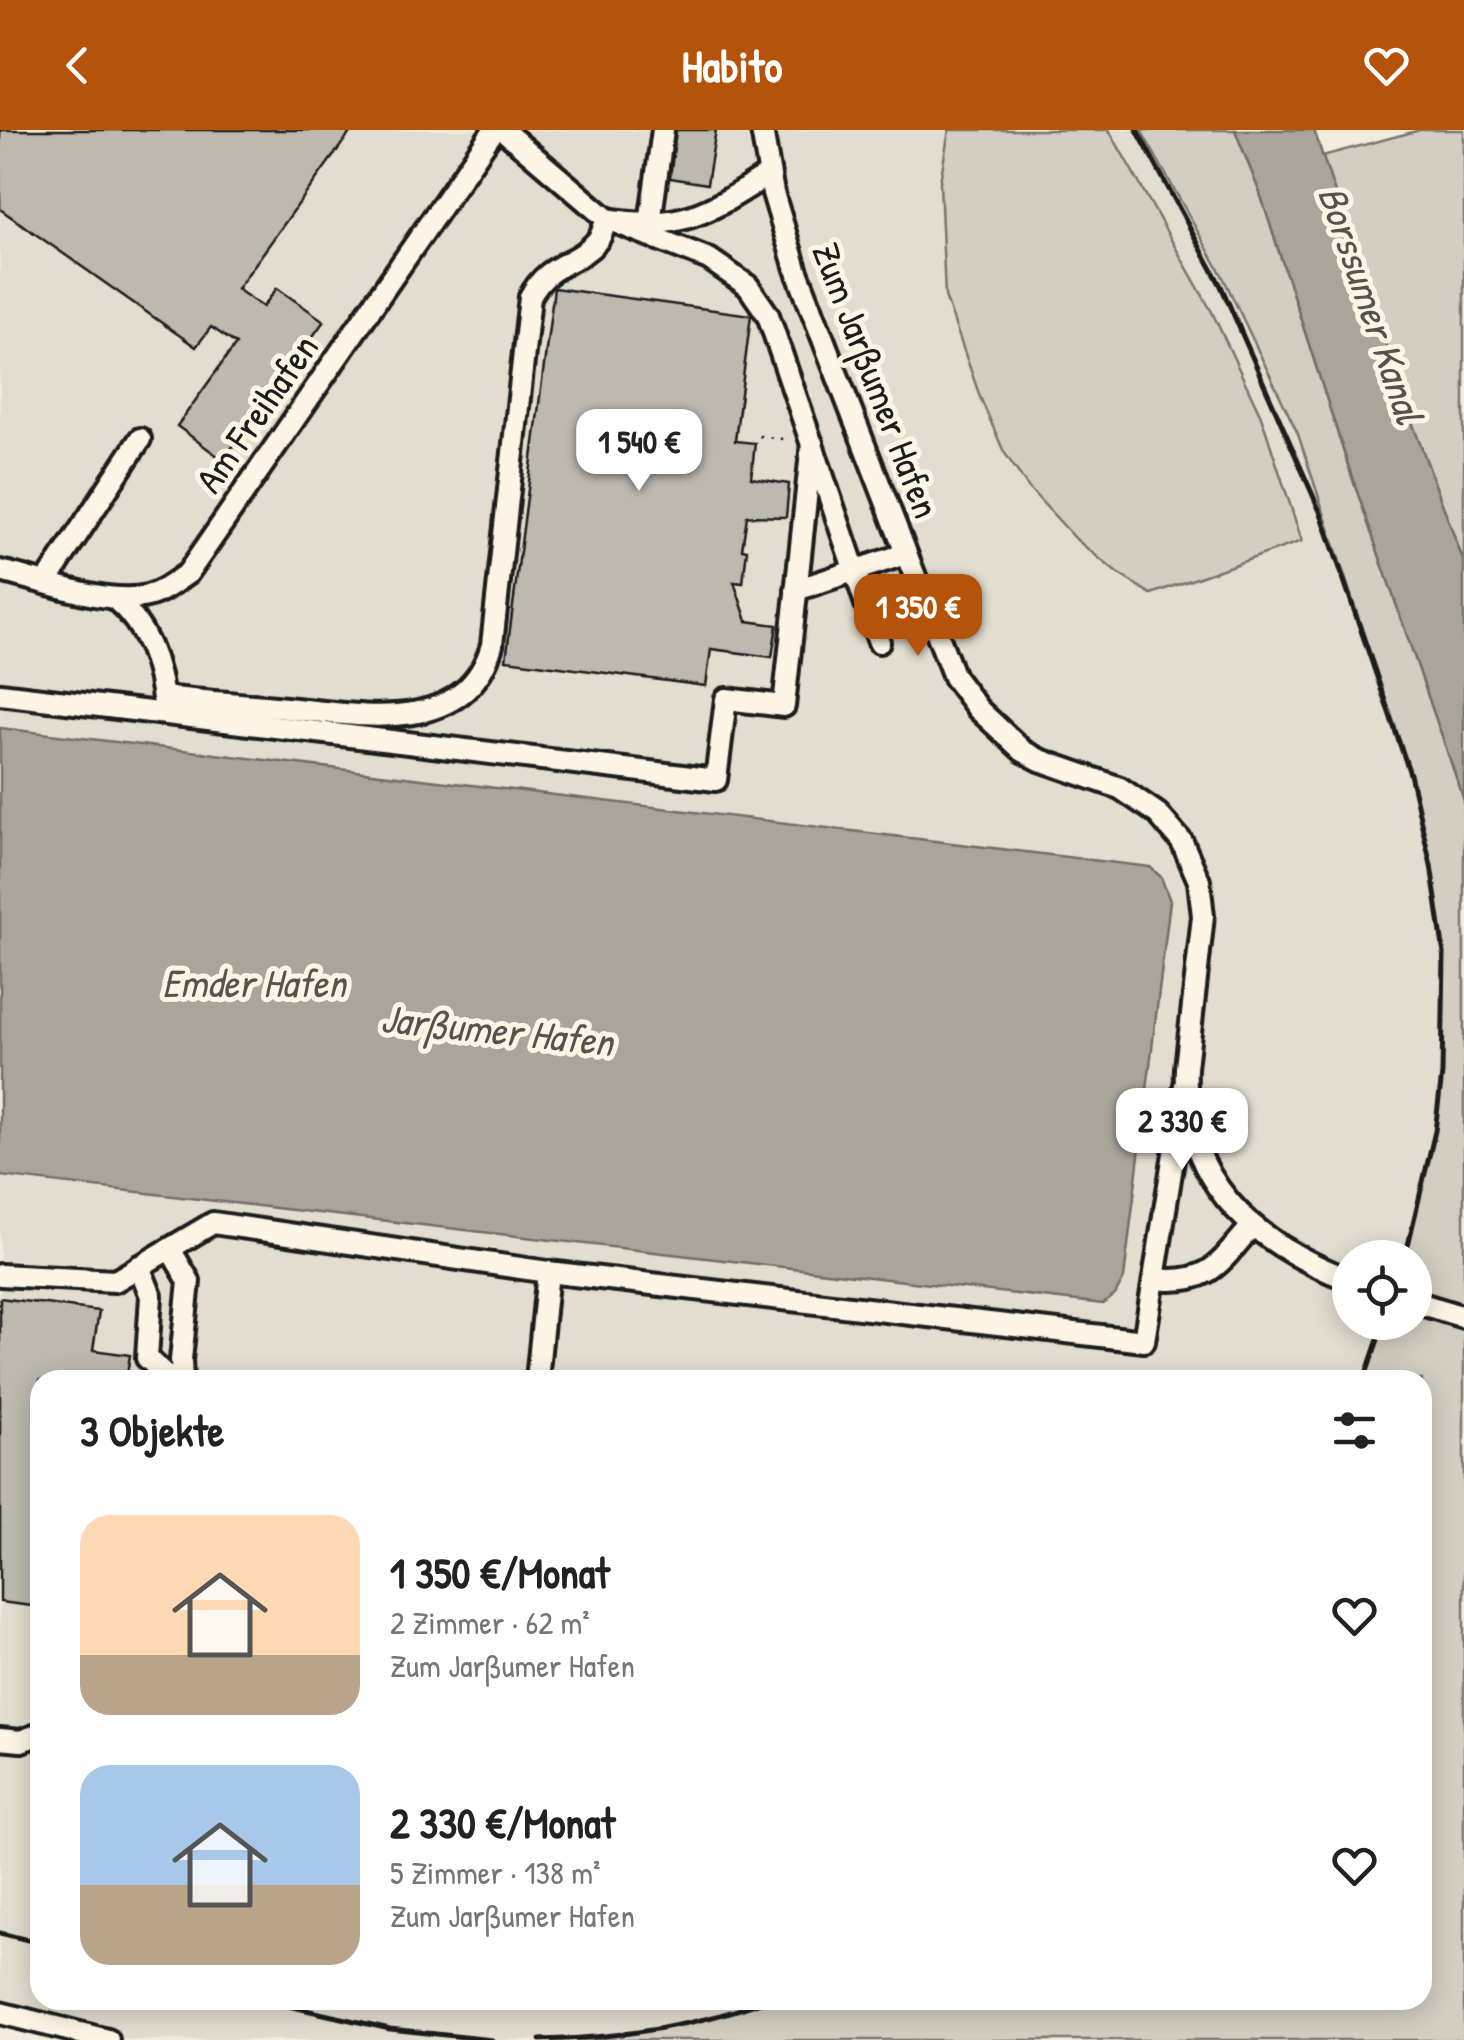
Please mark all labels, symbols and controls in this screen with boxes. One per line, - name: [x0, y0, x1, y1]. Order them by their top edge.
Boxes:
- text: Habito: [682, 35, 782, 96]
- icon: back: [50, 38, 105, 93]
- icon: heart: [1359, 38, 1414, 93]
- water label: Borssumer Kanal: [1306, 178, 1439, 432]
- street label: Zum Jarßumer Hafen: [801, 235, 953, 525]
- street label: Am Freihafen: [182, 323, 330, 503]
- pin: 1 540 €: [547, 409, 731, 494]
- text: 1 540 €: [598, 420, 680, 463]
- pin: 1 350 €: [826, 574, 1010, 659]
- text: 1 350 €: [876, 585, 960, 628]
- water label: Emder Hafen: [162, 955, 349, 1009]
- water label: Jarßumer Hafen: [378, 990, 619, 1069]
- pin: 2 330 €: [1090, 1088, 1274, 1173]
- text: 2 330 €: [1138, 1099, 1226, 1142]
- map controls: [1332, 1240, 1432, 1340]
- button: locate: [1332, 1240, 1432, 1340]
- text: 3 Objekte: [80, 1402, 224, 1459]
- icon: filters: [1327, 1403, 1382, 1458]
- text: 1 350 €/Monat: [390, 1544, 610, 1601]
- icon: home: [160, 1555, 280, 1675]
- icon: heart: [1327, 1588, 1382, 1643]
- text: 2 Zimmer · 62 m²: [390, 1601, 590, 1644]
- text: Zum Jarßumer Hafen: [390, 1644, 635, 1687]
- text: 2 330 €/Monat: [390, 1794, 615, 1851]
- icon: home: [160, 1805, 280, 1925]
- icon: heart: [1327, 1838, 1382, 1893]
- text: 5 Zimmer · 138 m²: [390, 1851, 600, 1894]
- text: Zum Jarßumer Hafen: [390, 1894, 635, 1937]

